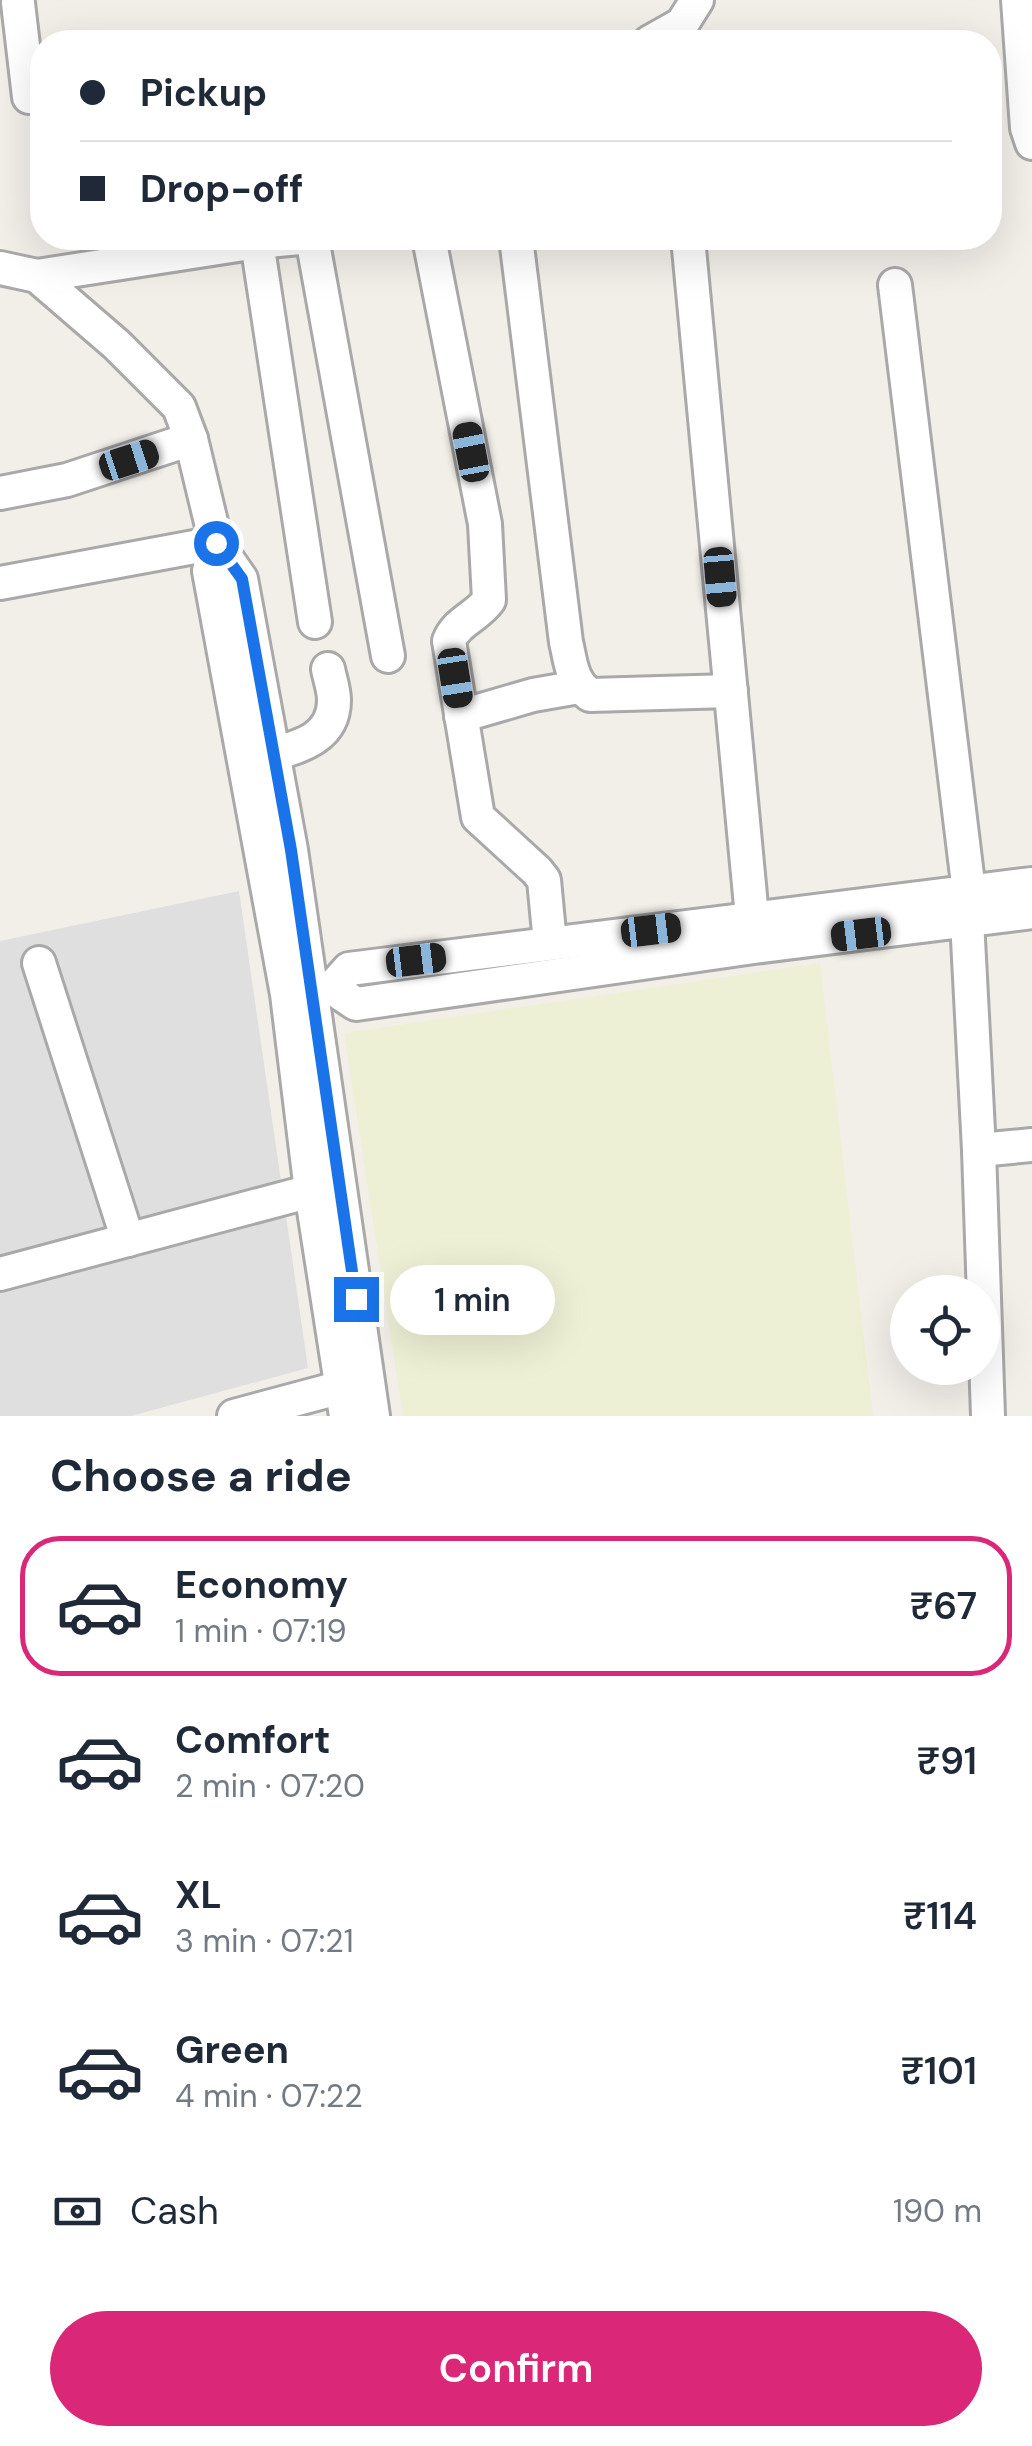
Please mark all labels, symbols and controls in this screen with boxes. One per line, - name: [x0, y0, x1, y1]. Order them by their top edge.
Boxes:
- text: Pickup: [140, 68, 267, 118]
- text: Drop-off: [140, 164, 303, 214]
- car: [451, 420, 491, 484]
- car: [96, 436, 162, 484]
- route start: [194, 521, 239, 566]
- car: [702, 546, 738, 608]
- car: [435, 646, 475, 710]
- car: [619, 911, 683, 949]
- car: [829, 915, 893, 953]
- car: [384, 941, 448, 979]
- callout: 1 min: [391, 1264, 556, 1334]
- map controls: [890, 1275, 1000, 1385]
- button: locate: [890, 1275, 1000, 1385]
- route end: [334, 1277, 379, 1322]
- text: 1 min: [434, 1279, 511, 1321]
- text: Choose a ride: [50, 1446, 352, 1505]
- text: Economy: [175, 1560, 348, 1610]
- icon: car: [55, 1561, 145, 1651]
- text: ₹67: [910, 1581, 977, 1631]
- text: 1 min · 07:19: [175, 1610, 347, 1652]
- text: Comfort: [175, 1715, 331, 1765]
- icon: car: [55, 1716, 145, 1806]
- text: ₹91: [916, 1736, 977, 1786]
- text: 2 min · 07:20: [175, 1765, 365, 1807]
- text: XL: [175, 1870, 222, 1920]
- icon: car: [55, 1871, 145, 1961]
- text: ₹114: [903, 1891, 977, 1941]
- text: 3 min · 07:21: [175, 1920, 354, 1962]
- text: Green: [175, 2025, 289, 2075]
- icon: car: [55, 2026, 145, 2116]
- text: ₹101: [900, 2046, 977, 2096]
- text: 4 min · 07:22: [175, 2075, 363, 2117]
- icon: cash: [50, 2184, 105, 2239]
- text: Cash: [130, 2186, 219, 2236]
- text: 190 m: [893, 2190, 982, 2232]
- button: Confirm: [50, 2311, 982, 2426]

